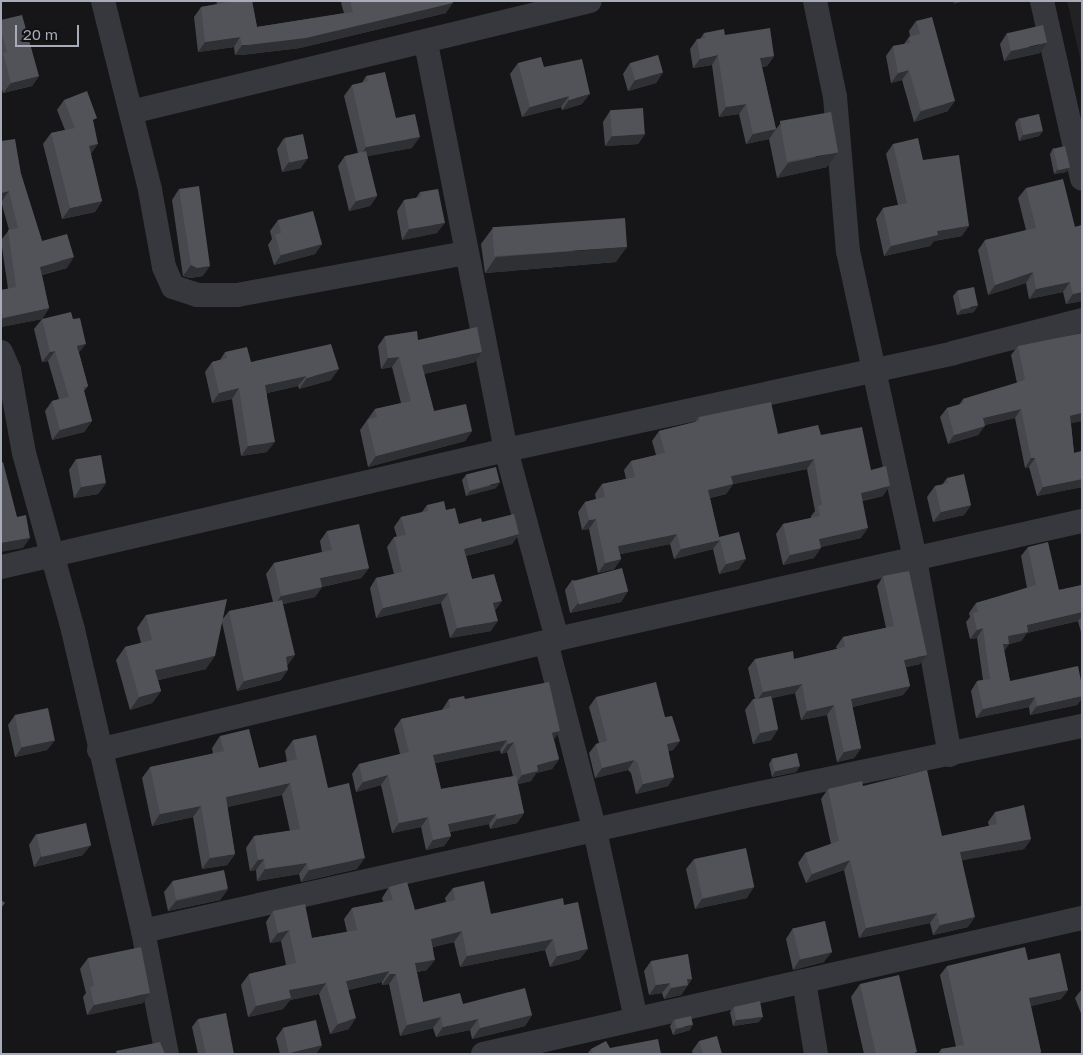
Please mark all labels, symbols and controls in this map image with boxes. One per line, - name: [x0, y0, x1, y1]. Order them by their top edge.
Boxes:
- scale bar: [18, 15, 81, 47]
- text: 20 m: [23, 25, 58, 43]

